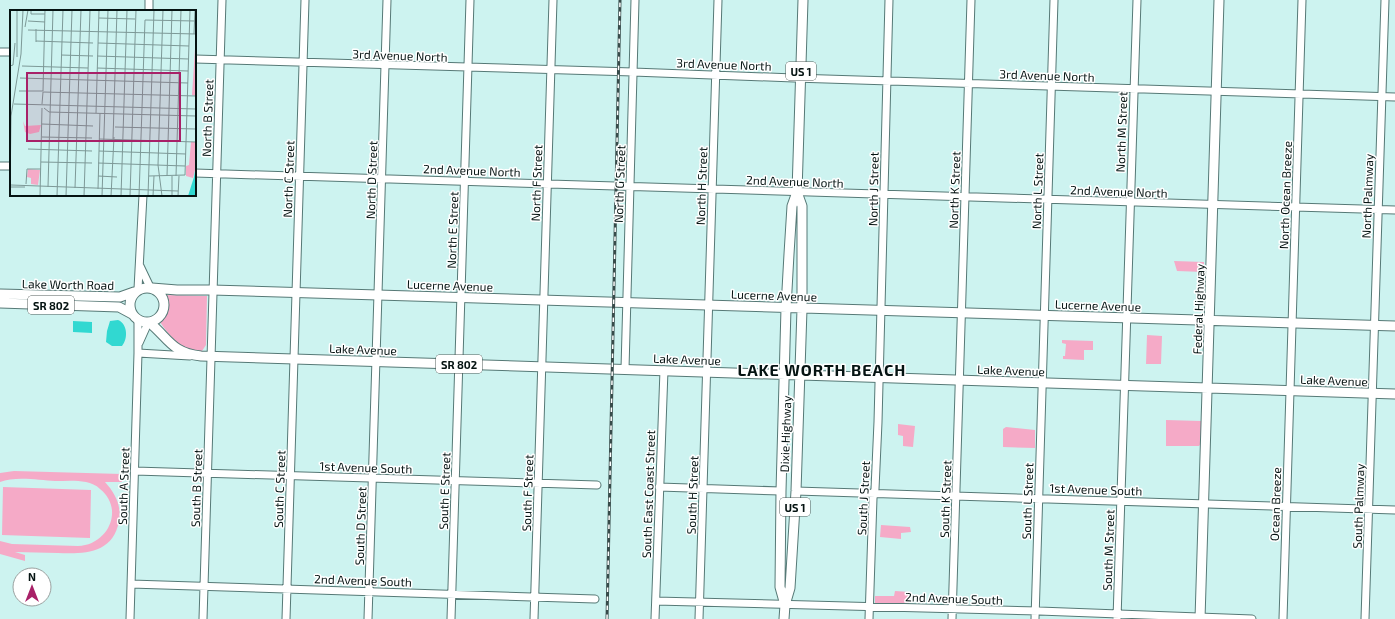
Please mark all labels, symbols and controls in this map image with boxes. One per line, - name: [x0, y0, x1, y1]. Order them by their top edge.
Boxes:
- inset map: [10, 10, 196, 196]
- street label: 3rd Avenue North: [352, 46, 448, 64]
- street label: 3rd Avenue North: [676, 55, 772, 73]
- road number: US 1: [786, 62, 816, 80]
- street label: 3rd Avenue North: [999, 66, 1095, 84]
- street label: North B Street: [199, 78, 215, 157]
- street label: North M Street: [1113, 91, 1129, 173]
- street label: North C Street: [280, 140, 296, 218]
- street label: North D Street: [363, 140, 379, 219]
- street label: North Ocean Breeze: [1276, 141, 1294, 249]
- street label: North F Street: [528, 144, 544, 222]
- street label: North G Street: [611, 144, 627, 223]
- street label: North H Street: [693, 146, 709, 225]
- street label: North J Street: [865, 151, 881, 226]
- street label: North K Street: [946, 151, 962, 229]
- street label: North L Street: [1029, 152, 1045, 229]
- street label: North Palmway: [1359, 153, 1375, 239]
- street label: 2nd Avenue North: [423, 161, 521, 179]
- street label: 2nd Avenue North: [746, 172, 844, 190]
- street label: 2nd Avenue North: [1070, 182, 1168, 200]
- street label: North E Street: [444, 191, 460, 269]
- street label: Federal Highway: [1189, 263, 1207, 355]
- street label: Lake Worth Road: [22, 276, 114, 292]
- street label: Lucerne Avenue: [407, 277, 493, 293]
- street label: Lucerne Avenue: [731, 287, 817, 303]
- road number: SR 802: [28, 296, 74, 314]
- street label: Lucerne Avenue: [1055, 297, 1141, 313]
- street label: Lake Avenue: [329, 341, 397, 357]
- street label: Lake Avenue: [653, 351, 721, 367]
- road number: SR 802: [436, 355, 482, 373]
- district label: LAKE WORTH BEACH: [738, 360, 906, 379]
- street label: Lake Avenue: [977, 362, 1045, 378]
- street label: Lake Avenue: [1300, 372, 1368, 388]
- street label: Dixie Highway: [777, 395, 793, 473]
- street label: South East Coast Street: [639, 429, 657, 558]
- street label: South A Street: [115, 447, 131, 525]
- street label: South B Street: [188, 448, 204, 527]
- street label: South C Street: [271, 450, 287, 528]
- street label: South E Street: [436, 452, 452, 530]
- street label: South F Street: [519, 454, 535, 532]
- street label: South H Street: [684, 455, 700, 535]
- street label: 1st Avenue South: [319, 458, 413, 476]
- street label: South J Street: [854, 460, 872, 536]
- street label: South K Street: [937, 460, 953, 538]
- street label: South L Street: [1019, 462, 1035, 539]
- street label: South Palmway: [1350, 463, 1367, 549]
- street label: Ocean Breeze: [1267, 467, 1283, 541]
- street label: 1st Avenue South: [1049, 480, 1143, 498]
- street label: South D Street: [352, 486, 368, 566]
- road number: US 1: [780, 498, 810, 516]
- street label: South M Street: [1100, 509, 1116, 591]
- north arrow: [12, 567, 52, 607]
- text: N: [28, 570, 36, 583]
- street label: 2nd Avenue South: [314, 571, 412, 589]
- street label: 2nd Avenue South: [905, 589, 1003, 607]

